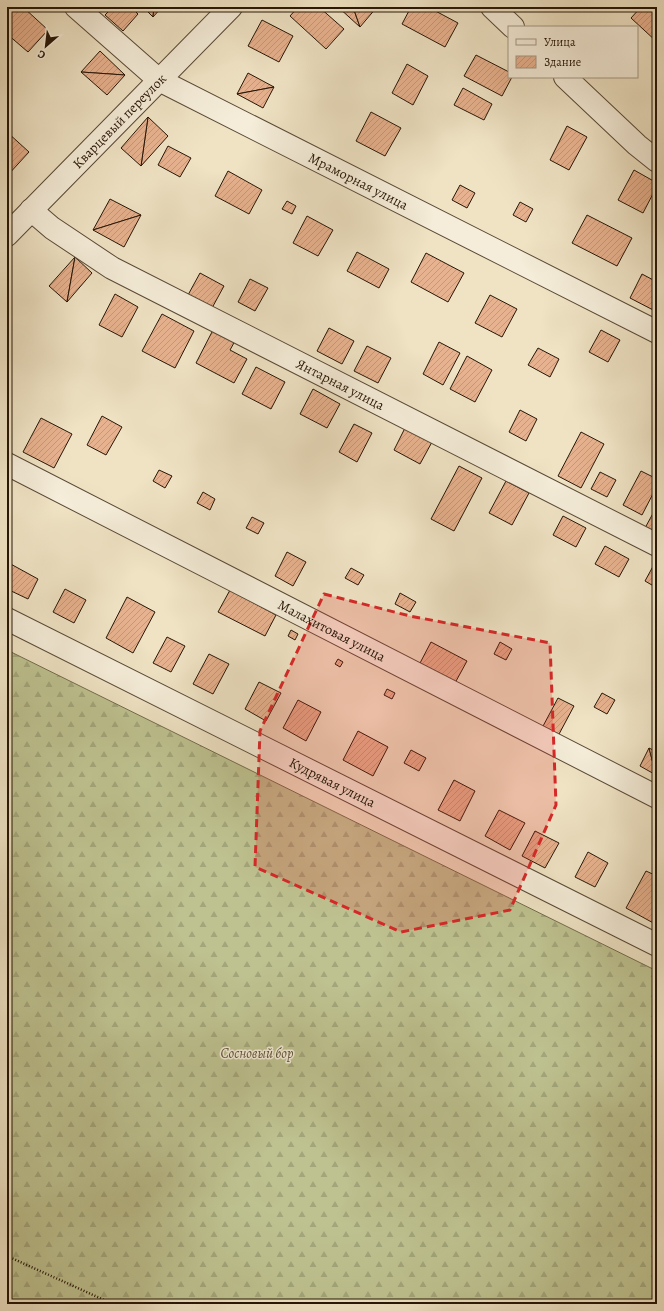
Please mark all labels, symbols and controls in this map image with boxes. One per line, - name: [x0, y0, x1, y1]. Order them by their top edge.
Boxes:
- north arrow: [26, 26, 66, 66]
- legend: [508, 26, 638, 78]
- text: Улица: [544, 34, 576, 50]
- text: С: [35, 46, 48, 63]
- text: Здание: [544, 54, 581, 70]
- street label: Кварцевый переулок: [68, 69, 170, 173]
- street label: Мраморная улица: [305, 148, 412, 214]
- street label: Янтарная улица: [293, 354, 388, 415]
- street label: Малахитовая улица: [275, 595, 389, 666]
- street label: Кудрявая улица: [286, 753, 379, 812]
- park label: Сосновый бор: [220, 1044, 294, 1063]

